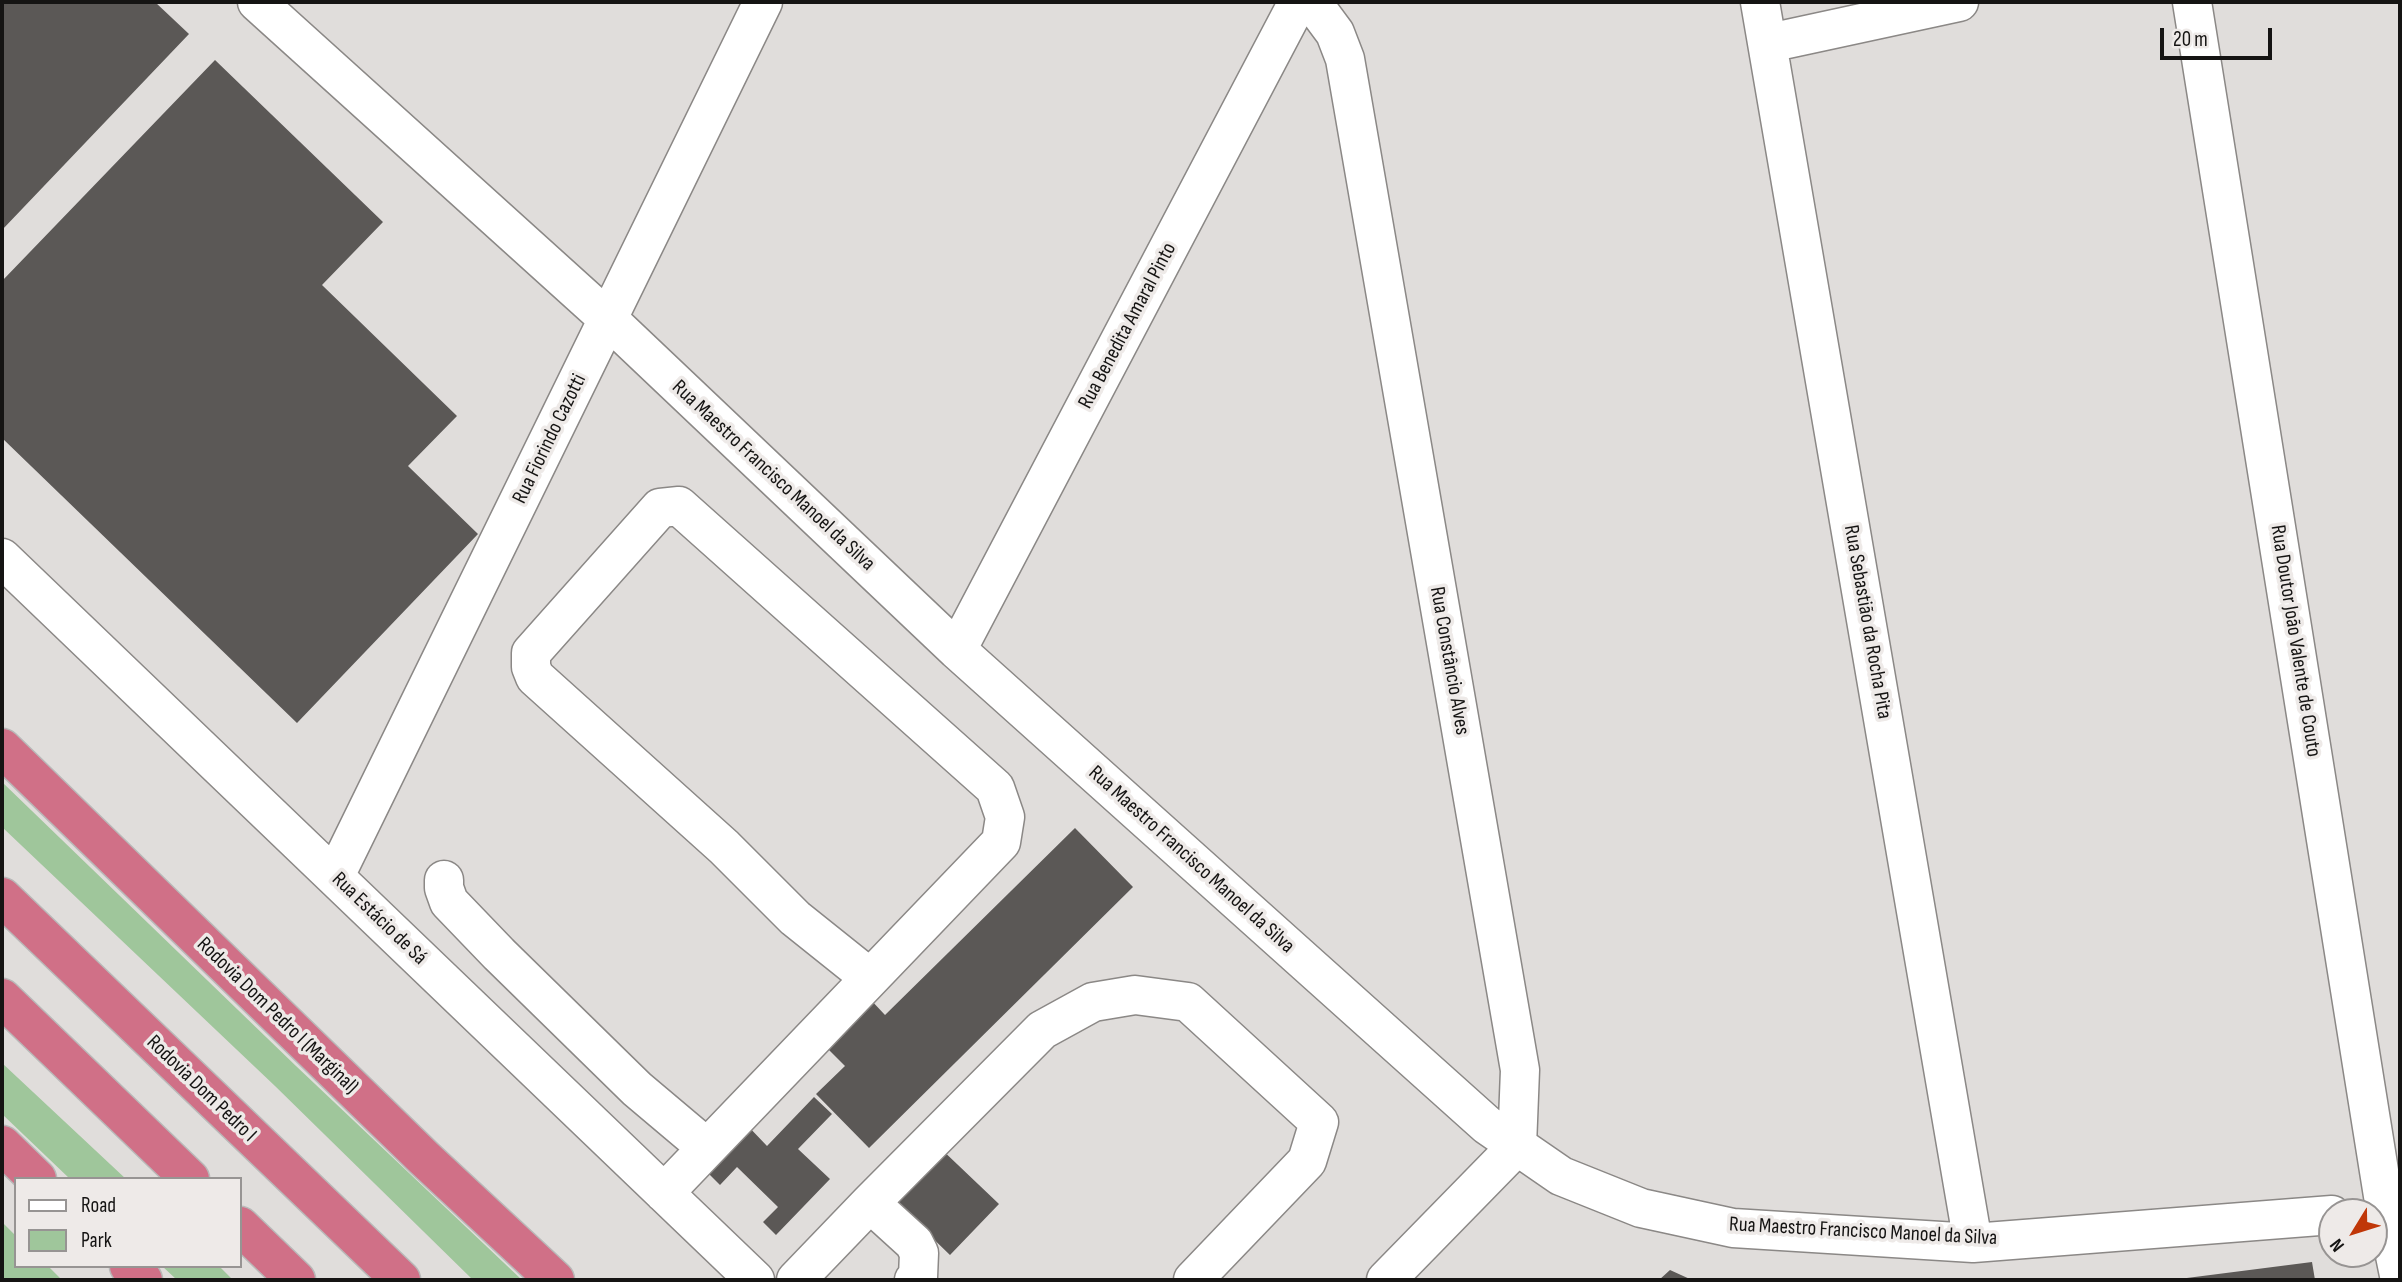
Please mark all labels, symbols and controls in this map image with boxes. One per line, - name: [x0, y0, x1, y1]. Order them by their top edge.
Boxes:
- scale bar: [2164, 14, 2276, 58]
- text: 20 m: [2173, 27, 2208, 52]
- street label: Rua Benedita Amaral Pinto: [1074, 239, 1182, 413]
- street label: Rua Fiorindo Cazotti: [508, 370, 592, 508]
- street label: Rua Maestro Francisco Manoel da Silva: [666, 375, 880, 577]
- street label: Rua Sebastião da Rocha Pita: [1838, 523, 1896, 721]
- street label: Rua Doutor João Valente de Couto: [2264, 523, 2326, 759]
- street label: Rua Constâncio Alves: [1424, 585, 1474, 737]
- street label: Rua Maestro Francisco Manoel da Silva: [1083, 761, 1299, 959]
- street label: Rua Estácio de Sá: [326, 867, 432, 971]
- street label: Rodovia Dom Pedro I (Marginal): [191, 932, 363, 1100]
- street label: Rodovia Dom Pedro I: [141, 1030, 261, 1148]
- legend: [14, 1177, 242, 1268]
- text: Road: [81, 1193, 116, 1218]
- north arrow: [2318, 1198, 2388, 1268]
- street label: Rua Maestro Francisco Manoel da Silva: [1728, 1212, 1998, 1252]
- text: Park: [81, 1228, 112, 1253]
- text: N: [2325, 1234, 2350, 1256]

